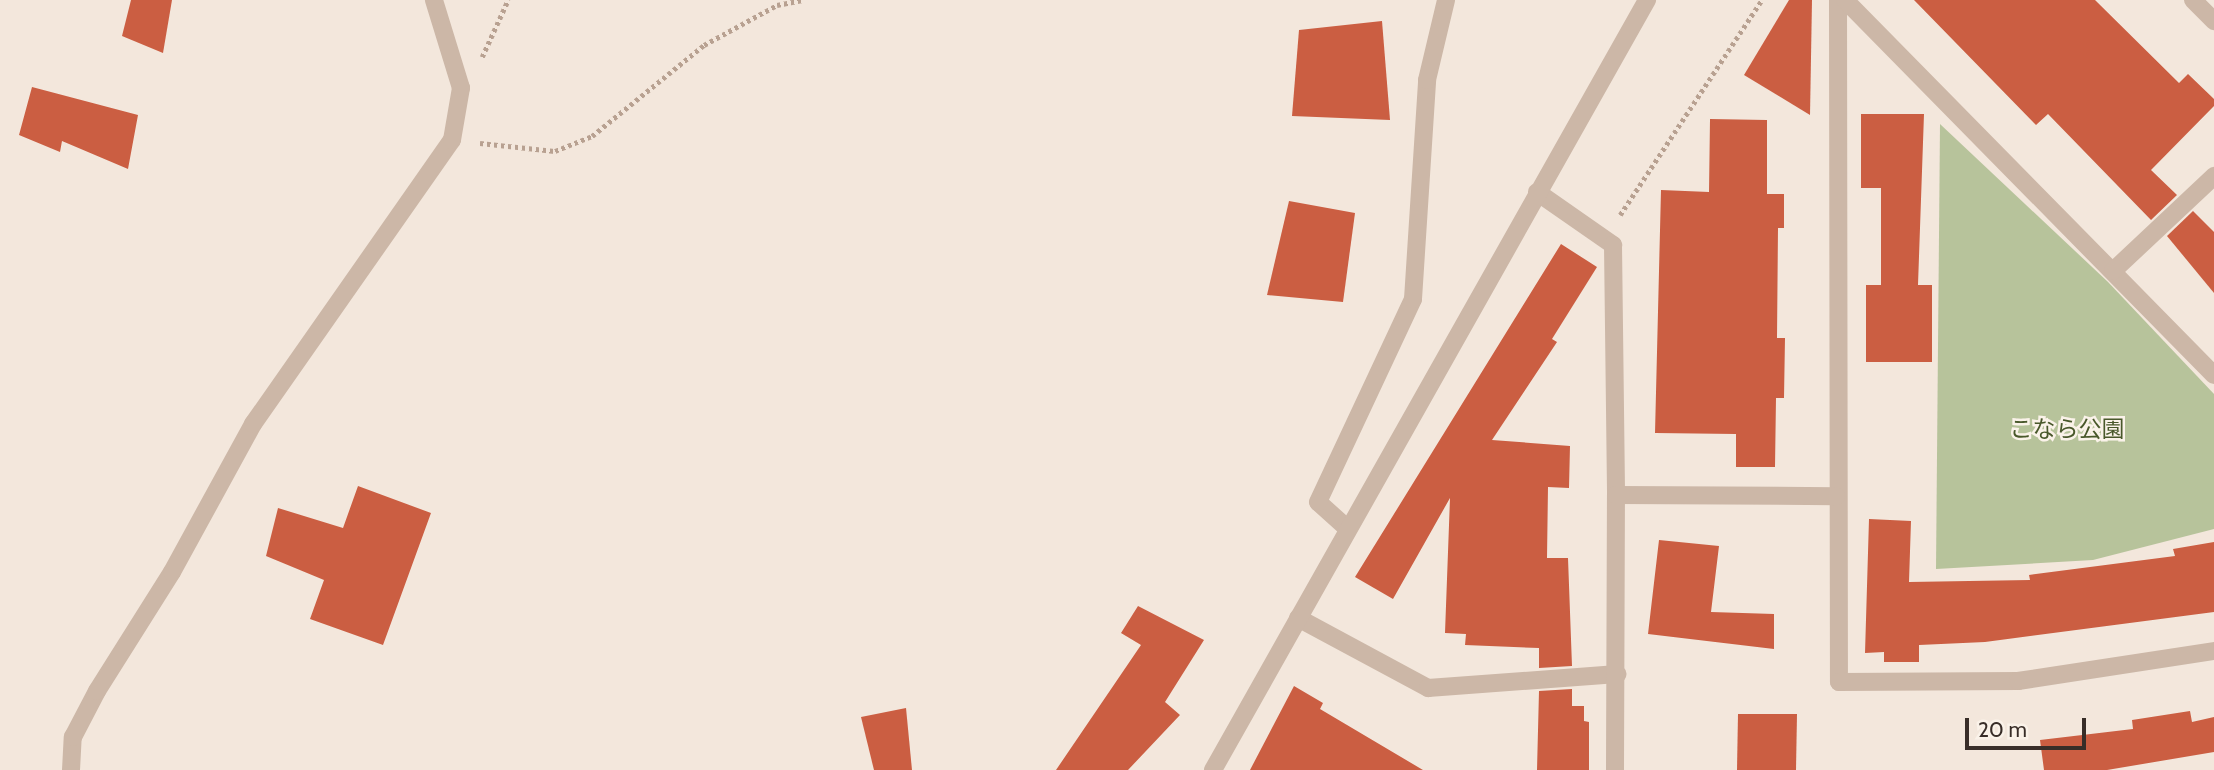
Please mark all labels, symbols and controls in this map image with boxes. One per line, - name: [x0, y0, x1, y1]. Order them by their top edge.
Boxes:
- park label: こなら公園: [2010, 415, 2124, 443]
- scale bar: [1969, 704, 2090, 748]
- text: 20 m: [1978, 717, 2027, 742]

